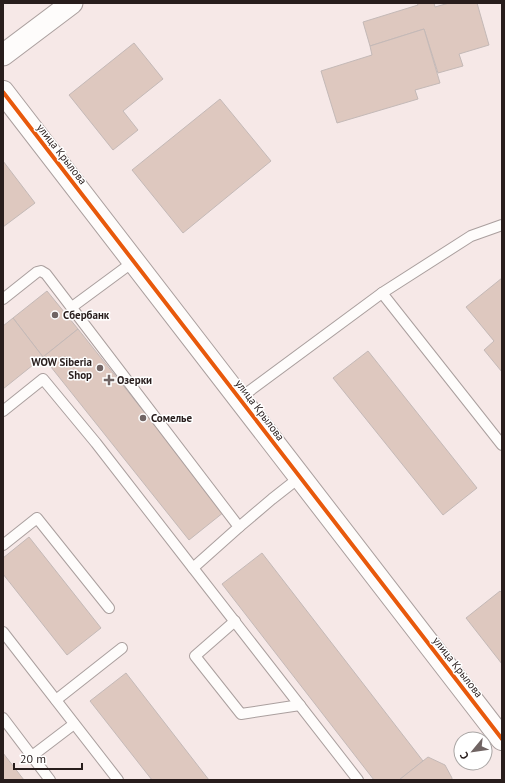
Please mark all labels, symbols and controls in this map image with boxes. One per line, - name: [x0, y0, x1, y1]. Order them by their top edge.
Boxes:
- street label: улица Крылова: [34, 121, 90, 187]
- place label: Сбербанк: [63, 308, 110, 322]
- marker: Сбербанк: [50, 310, 60, 320]
- place label: WOW Siberia Shop: [31, 355, 92, 382]
- marker: WOW Siberia Shop: [95, 363, 105, 373]
- place label: Озерки: [117, 373, 152, 387]
- marker: Озерки: [104, 375, 114, 385]
- street label: улица Крылова: [232, 377, 288, 443]
- place label: Сомелье: [151, 411, 192, 425]
- marker: Сомелье: [138, 413, 148, 423]
- street label: улица Крылова: [430, 634, 486, 700]
- north arrow: [453, 731, 493, 771]
- scale bar: [14, 745, 82, 771]
- text: С: [457, 750, 472, 762]
- text: 20 m: [20, 751, 46, 766]

